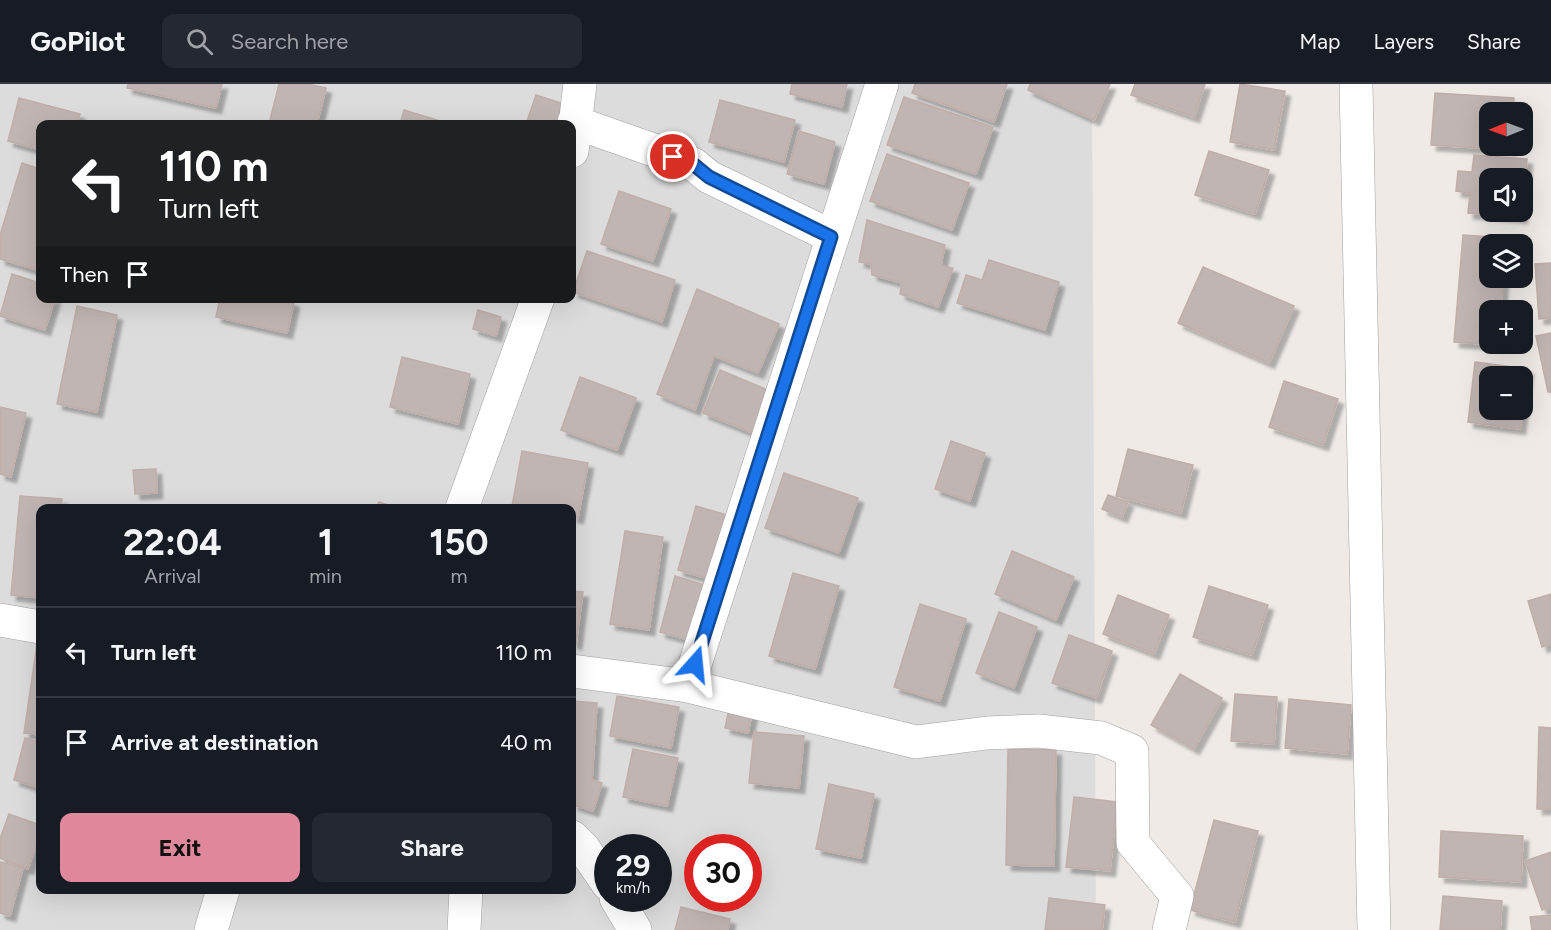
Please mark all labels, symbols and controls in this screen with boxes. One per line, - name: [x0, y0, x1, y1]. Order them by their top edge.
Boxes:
- search box: [162, 14, 582, 68]
- text: GoPilot: [30, 24, 126, 58]
- icon: search: [183, 25, 216, 58]
- text: Search here: [231, 28, 348, 55]
- text: Map: [1300, 29, 1340, 54]
- text: Layers: [1373, 29, 1434, 54]
- text: Share: [1467, 29, 1521, 54]
- north arrow: [1479, 102, 1533, 156]
- map controls: [1479, 102, 1533, 420]
- pin: [647, 131, 698, 182]
- icon: arrive: [656, 140, 689, 173]
- text: 110 m: [159, 141, 268, 192]
- icon: left: [60, 144, 138, 222]
- button: sound: [1479, 168, 1533, 222]
- text: Turn left: [159, 192, 259, 225]
- button: layers: [1479, 234, 1533, 288]
- icon: arrive: [121, 258, 154, 291]
- text: Then: [60, 261, 109, 288]
- button: +: [1479, 300, 1533, 354]
- button: −: [1479, 366, 1533, 420]
- text: 22:04: [123, 521, 222, 564]
- text: 1: [318, 521, 333, 564]
- text: 150: [429, 521, 489, 564]
- text: Arrival: [144, 564, 201, 588]
- text: min: [309, 564, 342, 588]
- text: m: [450, 564, 468, 588]
- position arrow: [663, 632, 727, 696]
- icon: left: [60, 636, 93, 669]
- text: Turn left: [111, 639, 197, 666]
- text: 110 m: [496, 639, 552, 666]
- icon: arrive: [60, 726, 93, 759]
- text: Arrive at destination: [111, 729, 319, 756]
- text: 40 m: [500, 729, 552, 756]
- button: Exit: [60, 813, 300, 882]
- button: Share: [312, 813, 552, 882]
- speed limit sign: 30: [684, 834, 762, 912]
- text: 29: [616, 847, 650, 884]
- text: km/h: [616, 879, 650, 897]

